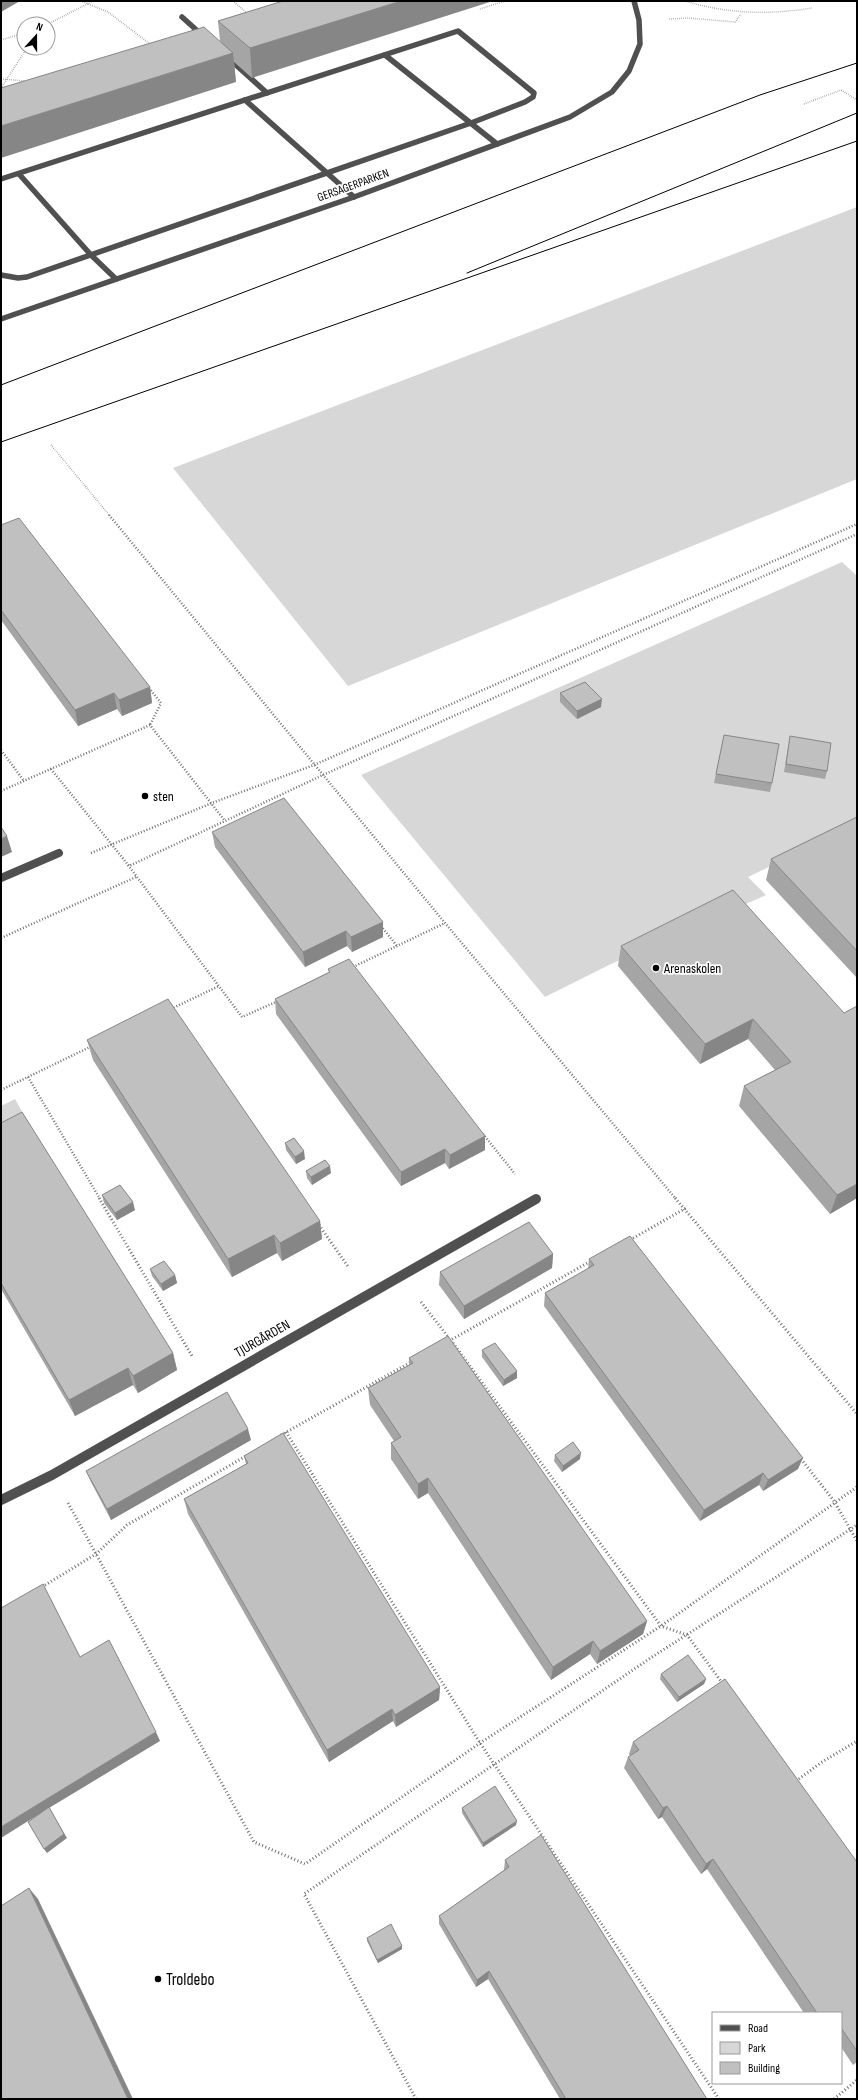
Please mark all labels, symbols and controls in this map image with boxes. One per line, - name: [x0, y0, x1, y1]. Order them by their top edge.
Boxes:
- north arrow: [16, 16, 56, 56]
- text: N: [34, 20, 45, 34]
- street label: GERSAGERPARKEN: [315, 166, 391, 205]
- place label: sten: [153, 788, 174, 805]
- marker: sten: [140, 791, 150, 801]
- place label: Arenaskolen: [663, 960, 721, 977]
- marker: Arenaskolen: [651, 963, 661, 973]
- street label: TJURGÅRDEN: [232, 1316, 293, 1361]
- place label: Troldebo: [166, 1970, 215, 1990]
- marker: Troldebo: [153, 1974, 163, 1984]
- legend: [712, 2012, 842, 2084]
- text: Road: [748, 2021, 768, 2036]
- text: Park: [748, 2041, 766, 2056]
- text: Building: [748, 2061, 780, 2076]

